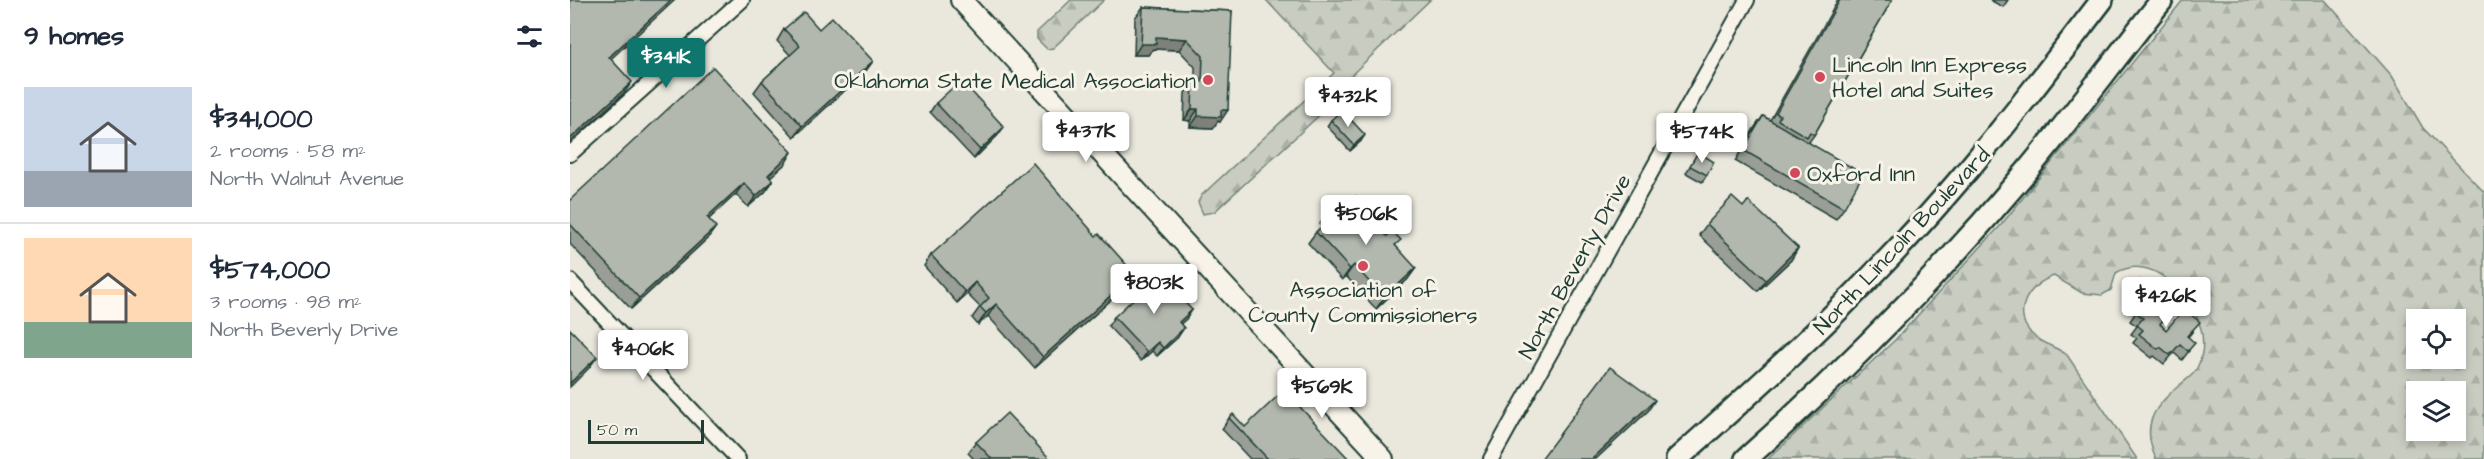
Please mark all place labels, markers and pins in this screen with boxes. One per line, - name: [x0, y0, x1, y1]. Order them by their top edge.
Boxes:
- pin: $341K: [624, 38, 708, 89]
- place label: Lincoln Inn Express Hotel and Suites: [1832, 50, 2027, 106]
- place label: Oklahoma State Medical Association: [834, 66, 1196, 97]
- marker: Lincoln Inn Express Hotel and Suites: [1813, 70, 1827, 84]
- marker: Oklahoma State Medical Association: [1201, 73, 1215, 87]
- pin: $432K: [1306, 77, 1390, 128]
- pin: $437K: [1044, 112, 1128, 163]
- pin: $574K: [1660, 113, 1744, 164]
- place label: Oxford Inn: [1807, 159, 1915, 190]
- marker: Oxford Inn: [1788, 166, 1802, 180]
- pin: $506K: [1324, 195, 1408, 246]
- marker: Association of County Commissioners: [1356, 259, 1370, 273]
- pin: $803K: [1112, 264, 1196, 315]
- place label: Association of County Commissioners: [1248, 275, 1478, 332]
- pin: $426K: [2124, 277, 2208, 328]
- pin: $406K: [601, 330, 685, 381]
- pin: $569K: [1280, 368, 1364, 419]

